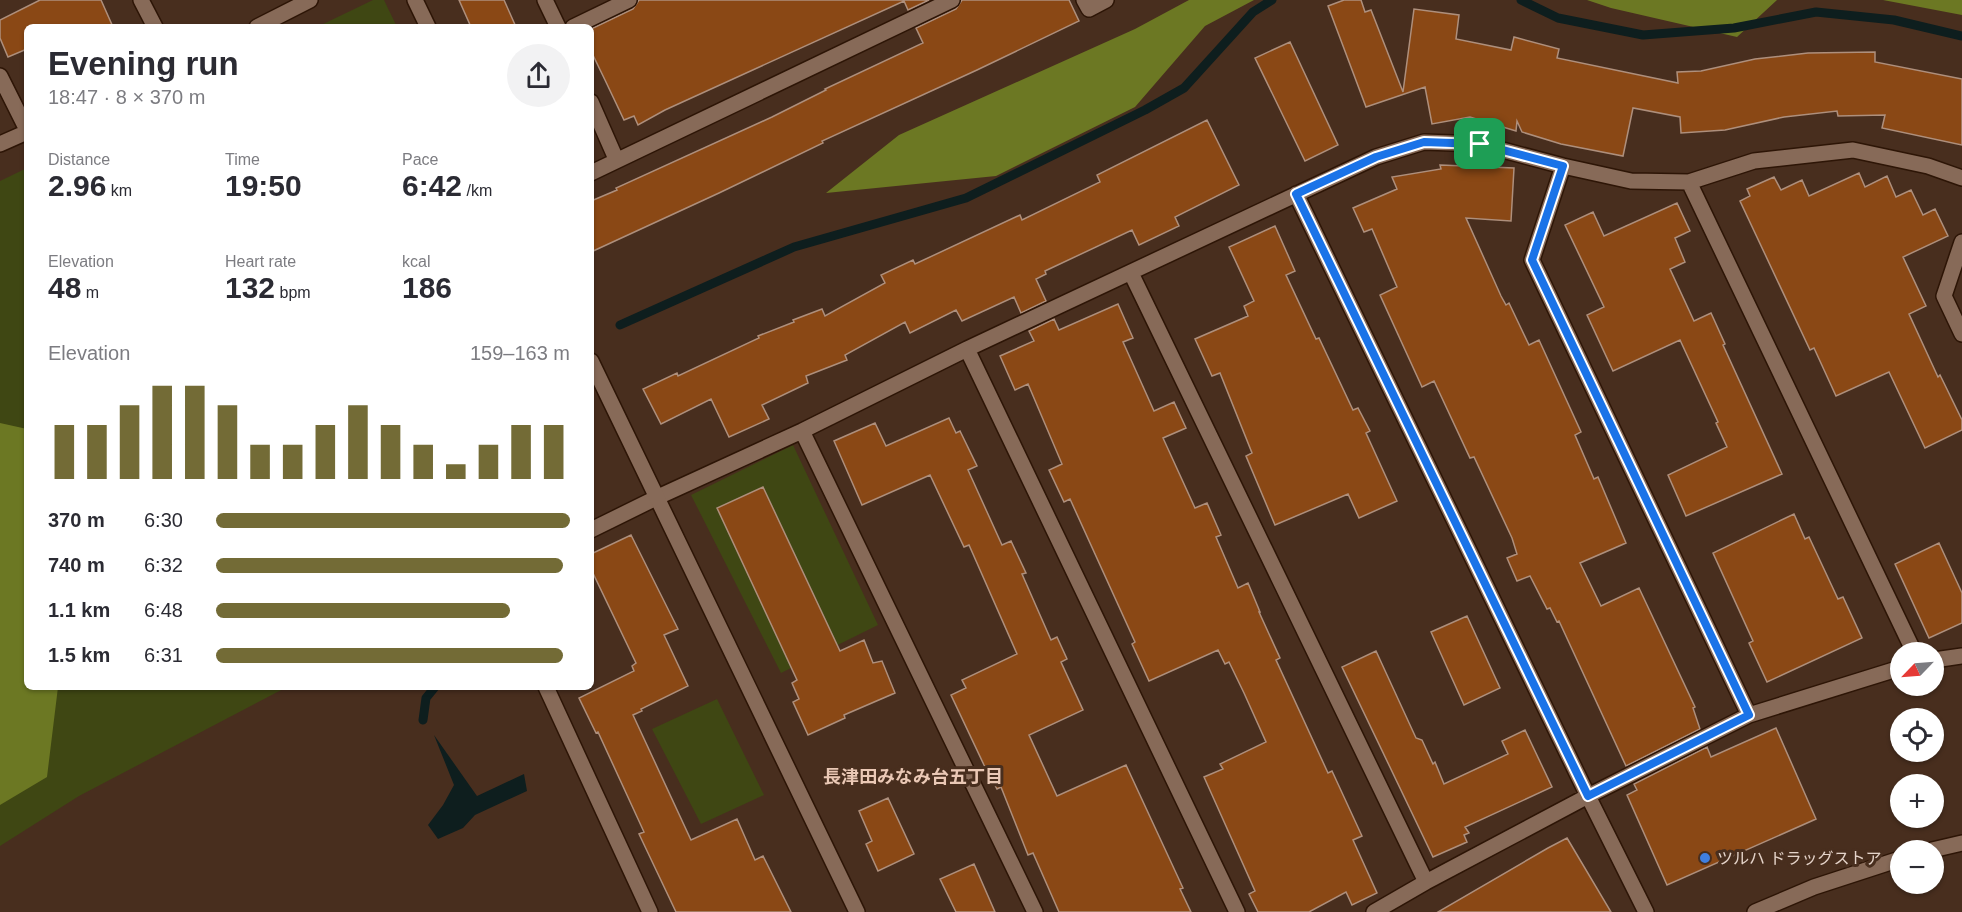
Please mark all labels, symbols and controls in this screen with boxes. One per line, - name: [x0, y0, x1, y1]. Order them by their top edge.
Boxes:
- button: share: [507, 44, 570, 107]
- text: Evening run: [48, 45, 239, 82]
- text: 18:47 · 8 × 370 m: [48, 86, 205, 108]
- pin: [1454, 118, 1505, 169]
- icon: arrive: [1463, 127, 1496, 160]
- text: Distance: [48, 151, 110, 168]
- text: Time: [225, 151, 260, 168]
- text: Pace: [402, 151, 438, 168]
- text: 2.96: [48, 169, 106, 202]
- text: 19:50: [225, 169, 302, 202]
- text: 6:42: [402, 169, 462, 202]
- text: km: [106, 182, 132, 199]
- text: /km: [462, 182, 492, 199]
- text: Elevation: [48, 253, 114, 270]
- text: Heart rate: [225, 253, 296, 270]
- text: kcal: [402, 253, 430, 270]
- text: 48: [48, 271, 81, 304]
- text: 132: [225, 271, 275, 304]
- text: 186: [402, 271, 452, 304]
- text: m: [81, 284, 99, 301]
- text: bpm: [275, 284, 311, 301]
- text: Elevation: [48, 342, 130, 364]
- text: 159–163 m: [470, 342, 570, 364]
- text: 370 m: [48, 509, 105, 531]
- text: 6:30: [144, 509, 183, 531]
- text: 740 m: [48, 554, 105, 576]
- text: 6:32: [144, 554, 183, 576]
- text: 1.1 km: [48, 599, 110, 621]
- text: 6:48: [144, 599, 183, 621]
- north arrow: [1890, 642, 1944, 696]
- map controls: [1890, 642, 1944, 894]
- text: 1.5 km: [48, 644, 110, 666]
- text: 6:31: [144, 644, 183, 666]
- button: locate: [1890, 708, 1944, 762]
- district label: 長津田みなみ台五丁目: [823, 767, 1003, 787]
- button: +: [1890, 774, 1944, 828]
- button: −: [1890, 840, 1944, 894]
- place label: ツルハ ドラッグストア: [1717, 850, 1881, 867]
- marker: ツルハ ドラッグストア: [1698, 851, 1712, 865]

